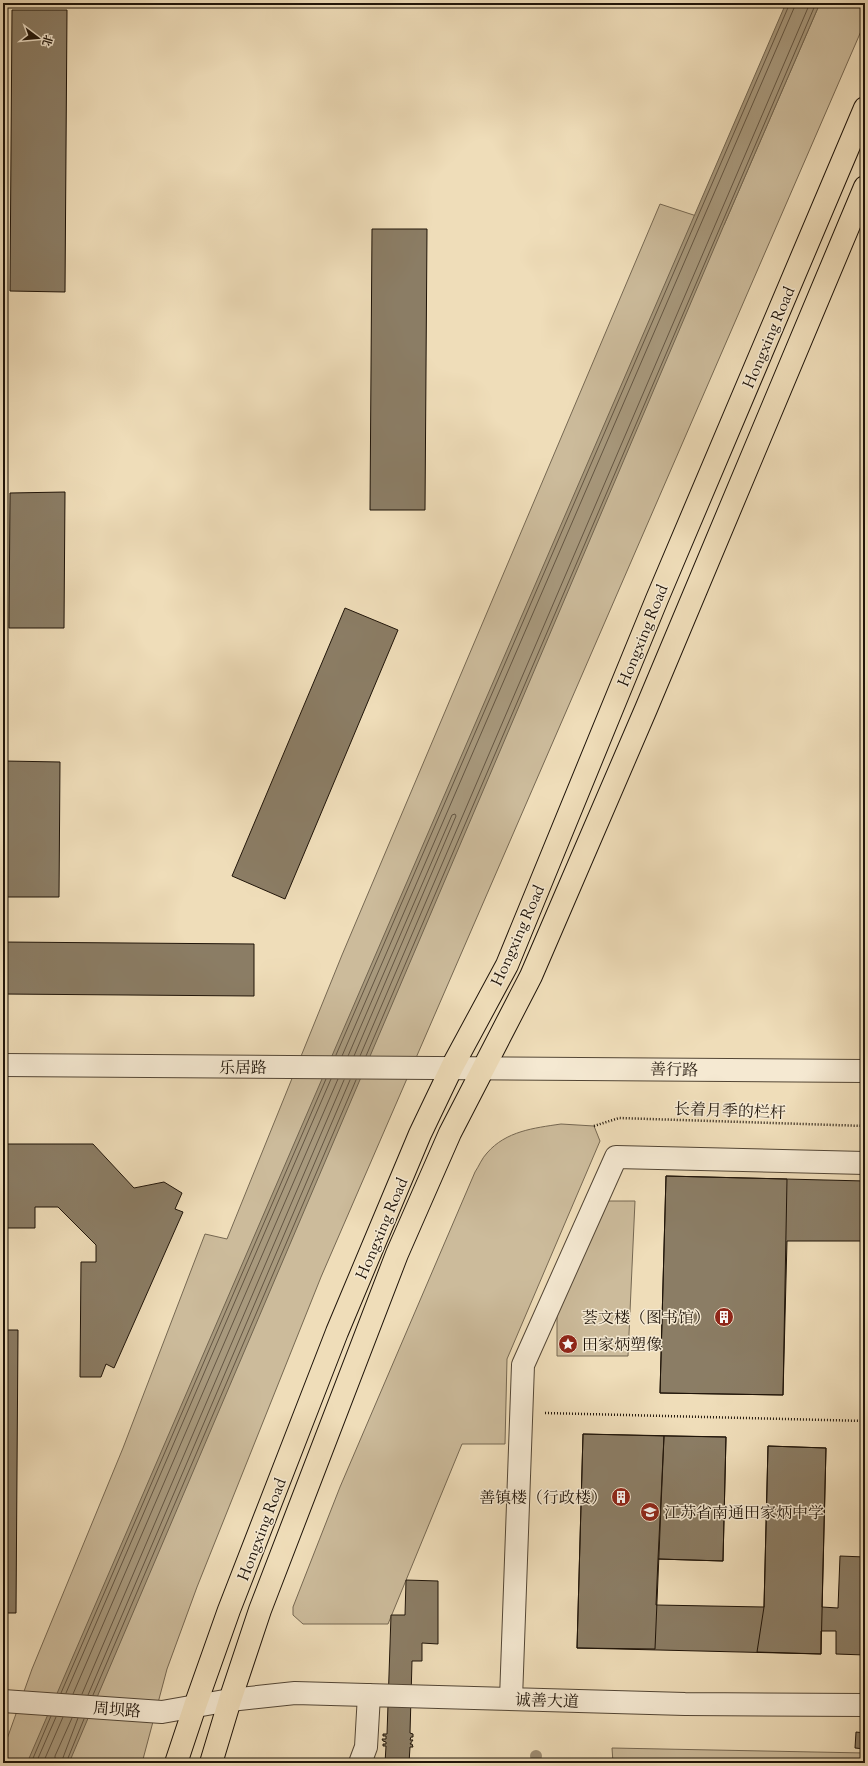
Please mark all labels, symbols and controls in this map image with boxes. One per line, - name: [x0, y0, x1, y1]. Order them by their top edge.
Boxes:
- north arrow: [18, 18, 58, 58]
- text: 北: [37, 33, 56, 48]
- street label: Hongxing Road: [739, 284, 802, 392]
- street label: Hongxing Road: [613, 581, 675, 690]
- street label: Hongxing Road: [487, 882, 552, 990]
- street label: 乐居路: [219, 1058, 267, 1081]
- street label: 善行路: [650, 1060, 698, 1083]
- street label: 长着月季的栏杆: [674, 1099, 786, 1126]
- street label: Hongxing Road: [352, 1175, 415, 1283]
- building icon: 荟文楼（图书馆）: [713, 1306, 735, 1328]
- place label: 荟文楼（图书馆）: [582, 1308, 710, 1331]
- place icon: 田家炳塑像: [557, 1333, 579, 1355]
- place label: 田家炳塑像: [582, 1335, 662, 1358]
- street label: Hongxing Road: [233, 1475, 293, 1585]
- building icon: 善镇楼（行政楼）: [610, 1486, 632, 1508]
- place label: 善镇楼（行政楼）: [479, 1488, 607, 1511]
- school or university icon: 江苏省南通田家炳中学: [639, 1501, 661, 1523]
- place label: 江苏省南通田家炳中学: [664, 1503, 824, 1526]
- street label: 诚善大道: [515, 1690, 579, 1715]
- street label: 周坝路: [92, 1698, 142, 1725]

